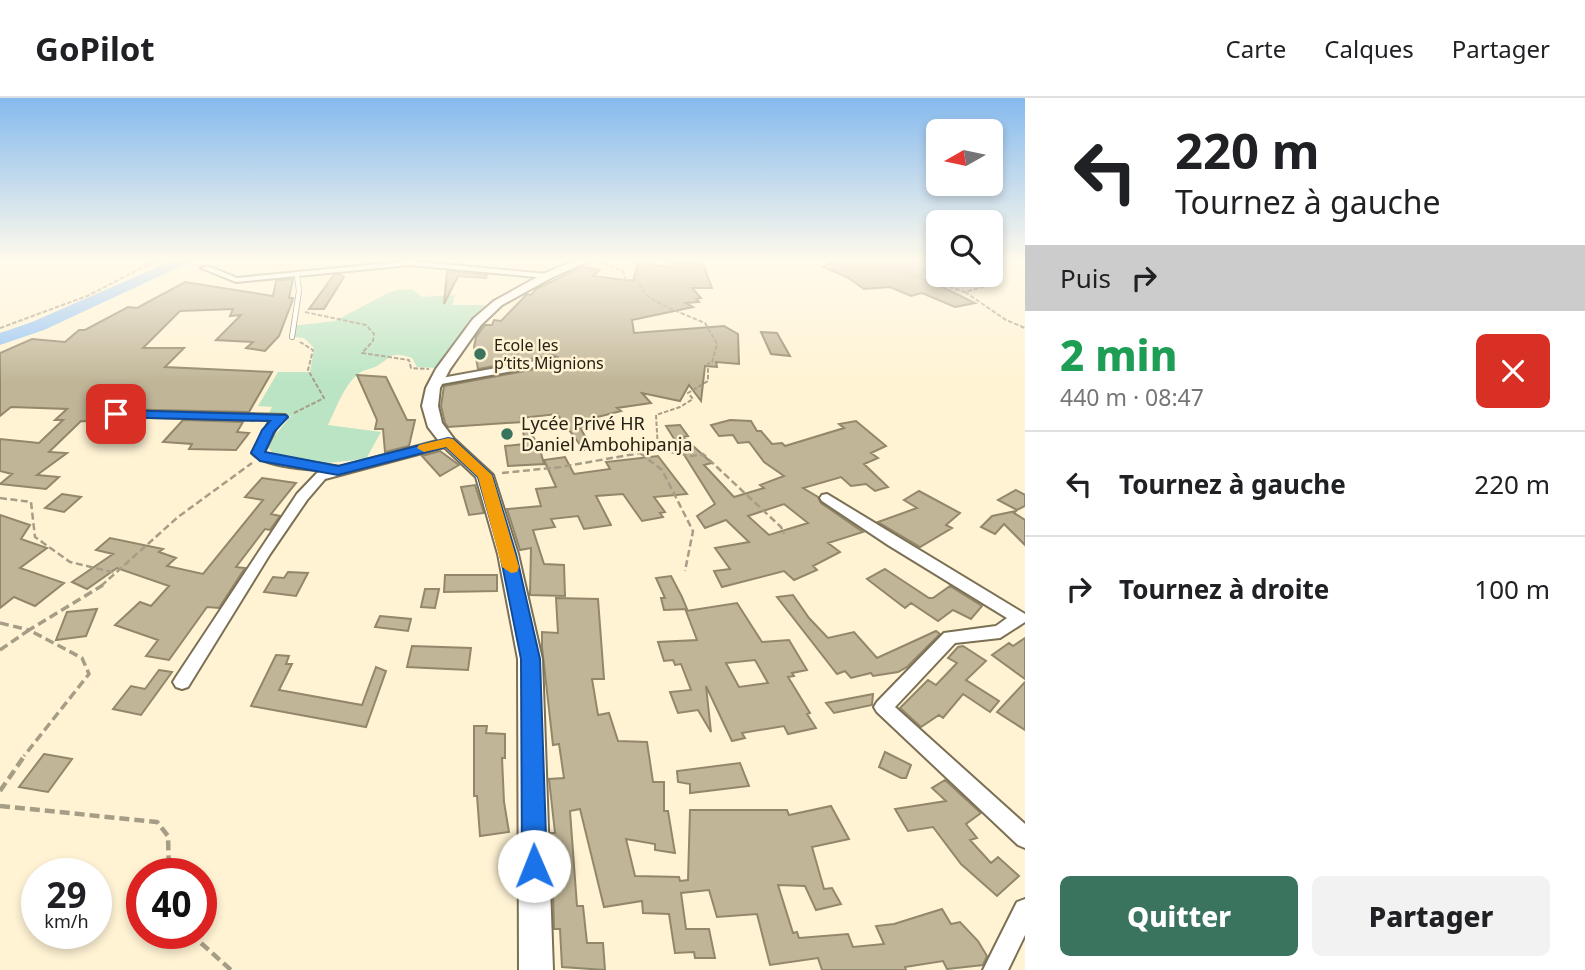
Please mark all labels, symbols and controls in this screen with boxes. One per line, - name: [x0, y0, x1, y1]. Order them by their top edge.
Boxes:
- text: GoPilot: [35, 26, 155, 71]
- text: Carte: [1226, 32, 1286, 65]
- text: Calques: [1324, 32, 1414, 65]
- text: Partager: [1452, 32, 1550, 65]
- text: 220 m: [1175, 117, 1320, 183]
- north arrow: [926, 119, 1003, 196]
- map controls: [926, 119, 1003, 287]
- icon: left: [1060, 126, 1151, 217]
- text: Tournez à gauche: [1175, 180, 1441, 223]
- button: search: [926, 210, 1003, 287]
- icon: right: [1125, 259, 1163, 297]
- text: Puis: [1060, 260, 1111, 296]
- text: 2 min: [1060, 326, 1177, 383]
- place label: Ecole les p’tits Mignions: [494, 334, 604, 374]
- button: close: [1476, 334, 1550, 408]
- marker: Ecole les p’tits Mignions: [472, 346, 488, 362]
- text: 440 m · 08:47: [1060, 381, 1204, 413]
- pin: [86, 384, 146, 444]
- icon: arrive: [97, 395, 135, 433]
- place label: Lycée Privé HR Daniel Ambohipanja: [521, 411, 693, 456]
- marker: Lycée Privé HR Daniel Ambohipanja: [499, 426, 515, 442]
- icon: left: [1060, 465, 1098, 503]
- text: Tournez à gauche: [1119, 466, 1346, 502]
- text: 220 m: [1474, 466, 1550, 502]
- icon: right: [1060, 570, 1098, 608]
- text: Tournez à droite: [1119, 571, 1329, 607]
- text: 100 m: [1474, 571, 1550, 607]
- position arrow: [497, 829, 571, 903]
- speed limit sign: 40: [126, 858, 217, 949]
- text: 29: [46, 871, 87, 918]
- button: Quitter: [1060, 876, 1298, 956]
- button: Partager: [1312, 876, 1550, 956]
- text: km/h: [44, 909, 89, 933]

